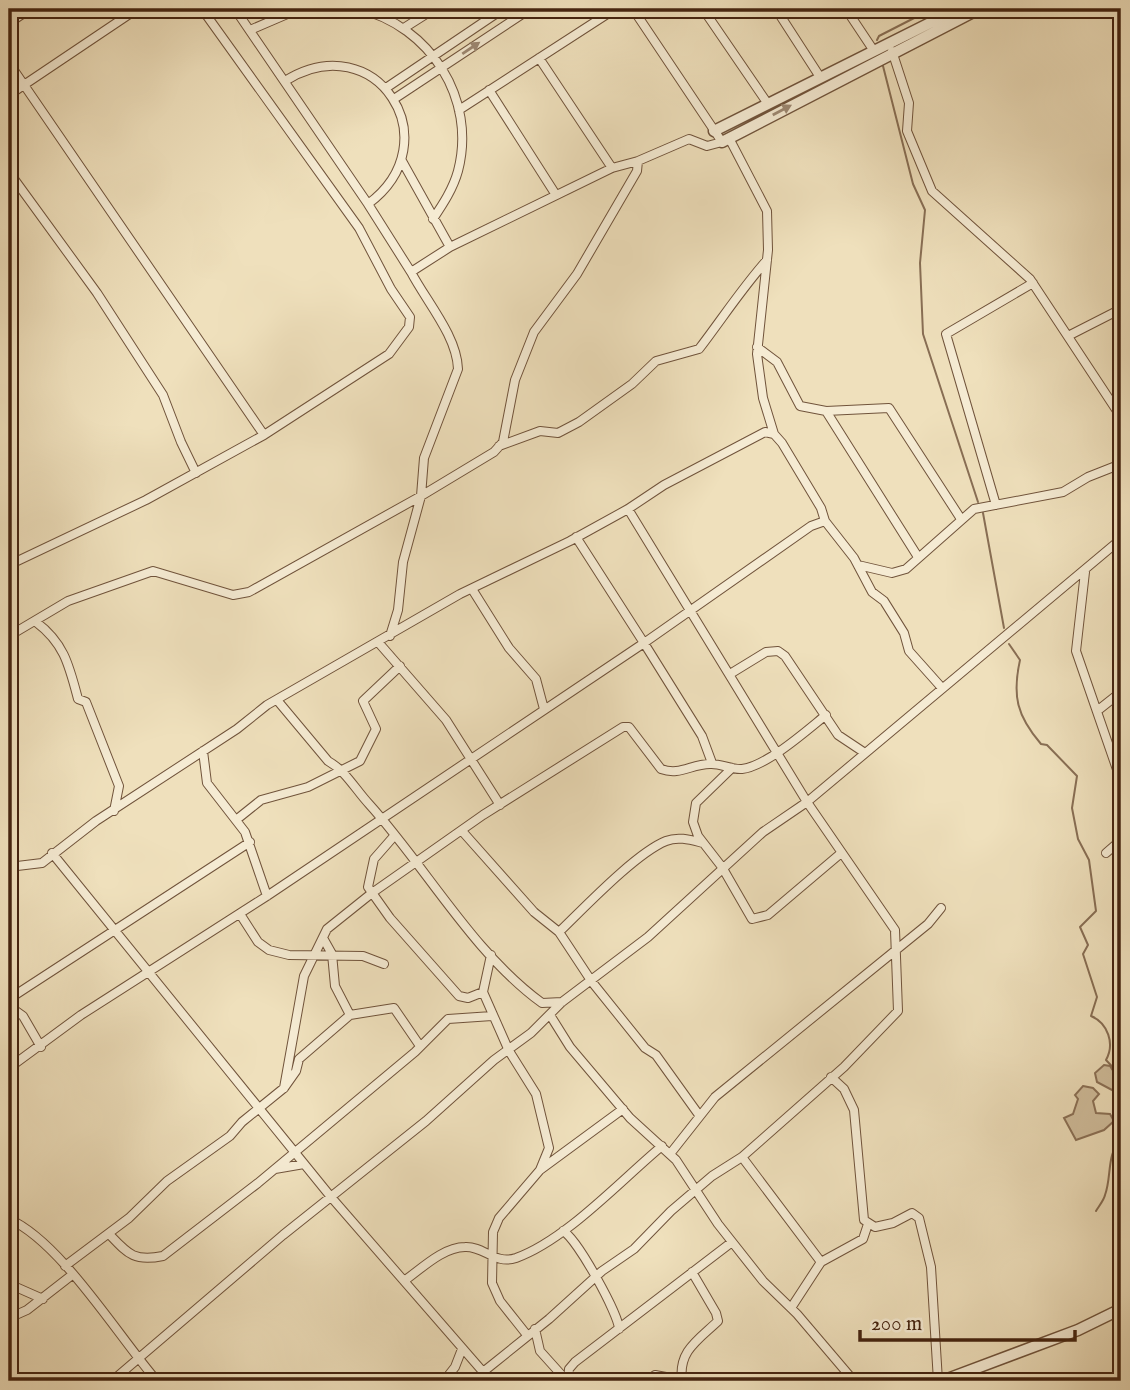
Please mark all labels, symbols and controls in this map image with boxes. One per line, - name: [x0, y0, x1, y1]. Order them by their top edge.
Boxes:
- one-way arrow: [462, 41, 480, 55]
- one-way arrow: [772, 104, 792, 116]
- scale bar: [860, 1299, 1076, 1343]
- text: 200 m: [871, 1311, 922, 1338]

